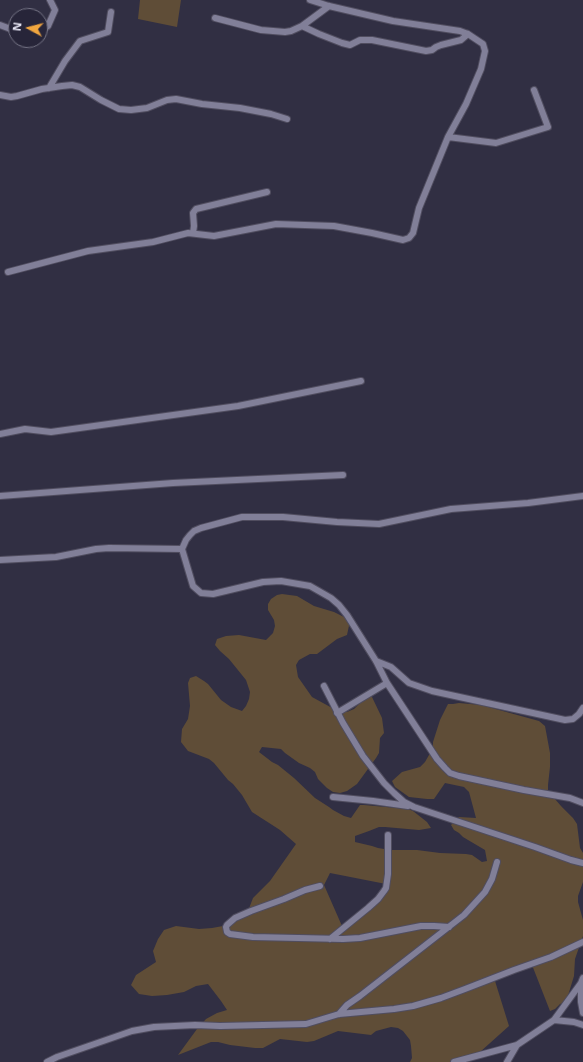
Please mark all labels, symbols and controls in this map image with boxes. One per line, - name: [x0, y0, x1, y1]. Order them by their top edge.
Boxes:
- north arrow: [8, 8, 48, 48]
- text: N: [9, 21, 25, 32]

